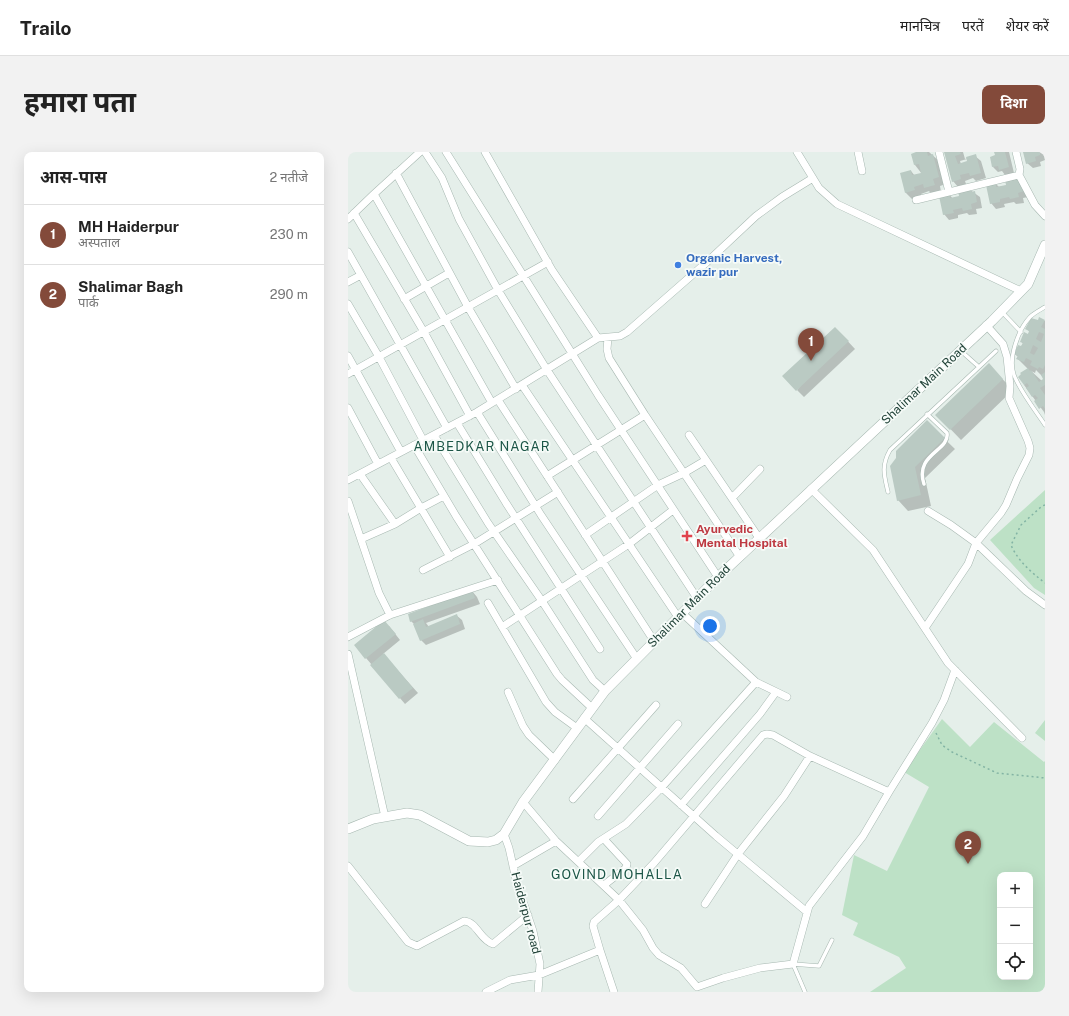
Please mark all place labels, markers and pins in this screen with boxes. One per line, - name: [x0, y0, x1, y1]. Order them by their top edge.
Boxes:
- place label: Organic Harvest, wazir pur: [686, 251, 782, 279]
- marker: Organic Harvest, wazir pur: [673, 260, 683, 270]
- pin: 1: [798, 328, 824, 361]
- place label: Ayurvedic Mental Hospital: [696, 522, 788, 550]
- marker: Ayurvedic Mental Hospital: [681, 530, 693, 542]
- pin: 2: [955, 831, 981, 864]

